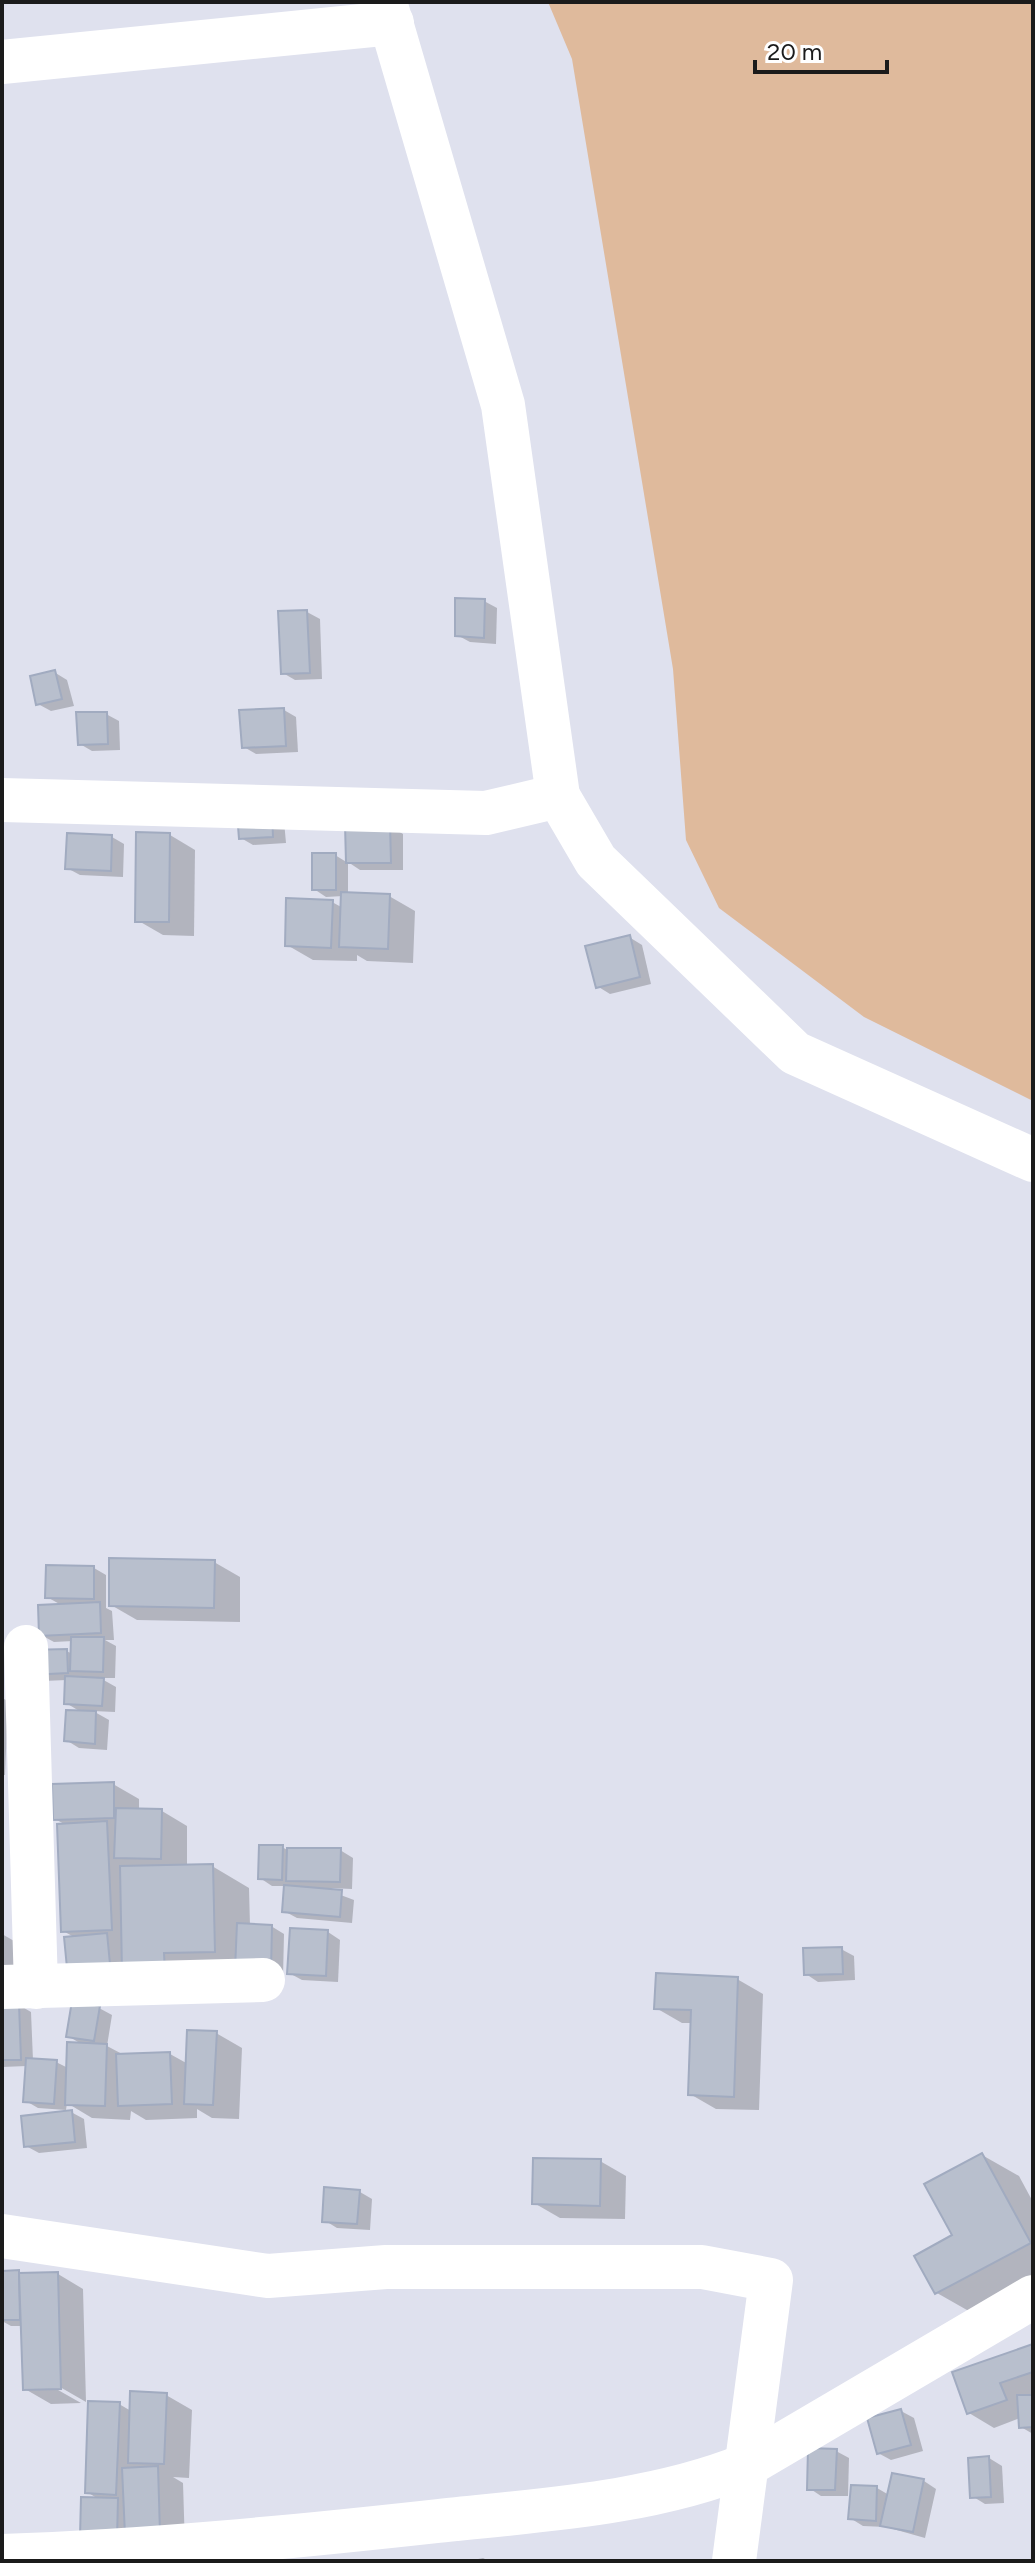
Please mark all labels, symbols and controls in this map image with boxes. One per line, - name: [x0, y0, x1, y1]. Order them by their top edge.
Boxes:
- scale bar: [755, 24, 887, 74]
- text: 20 m: [767, 37, 822, 66]

